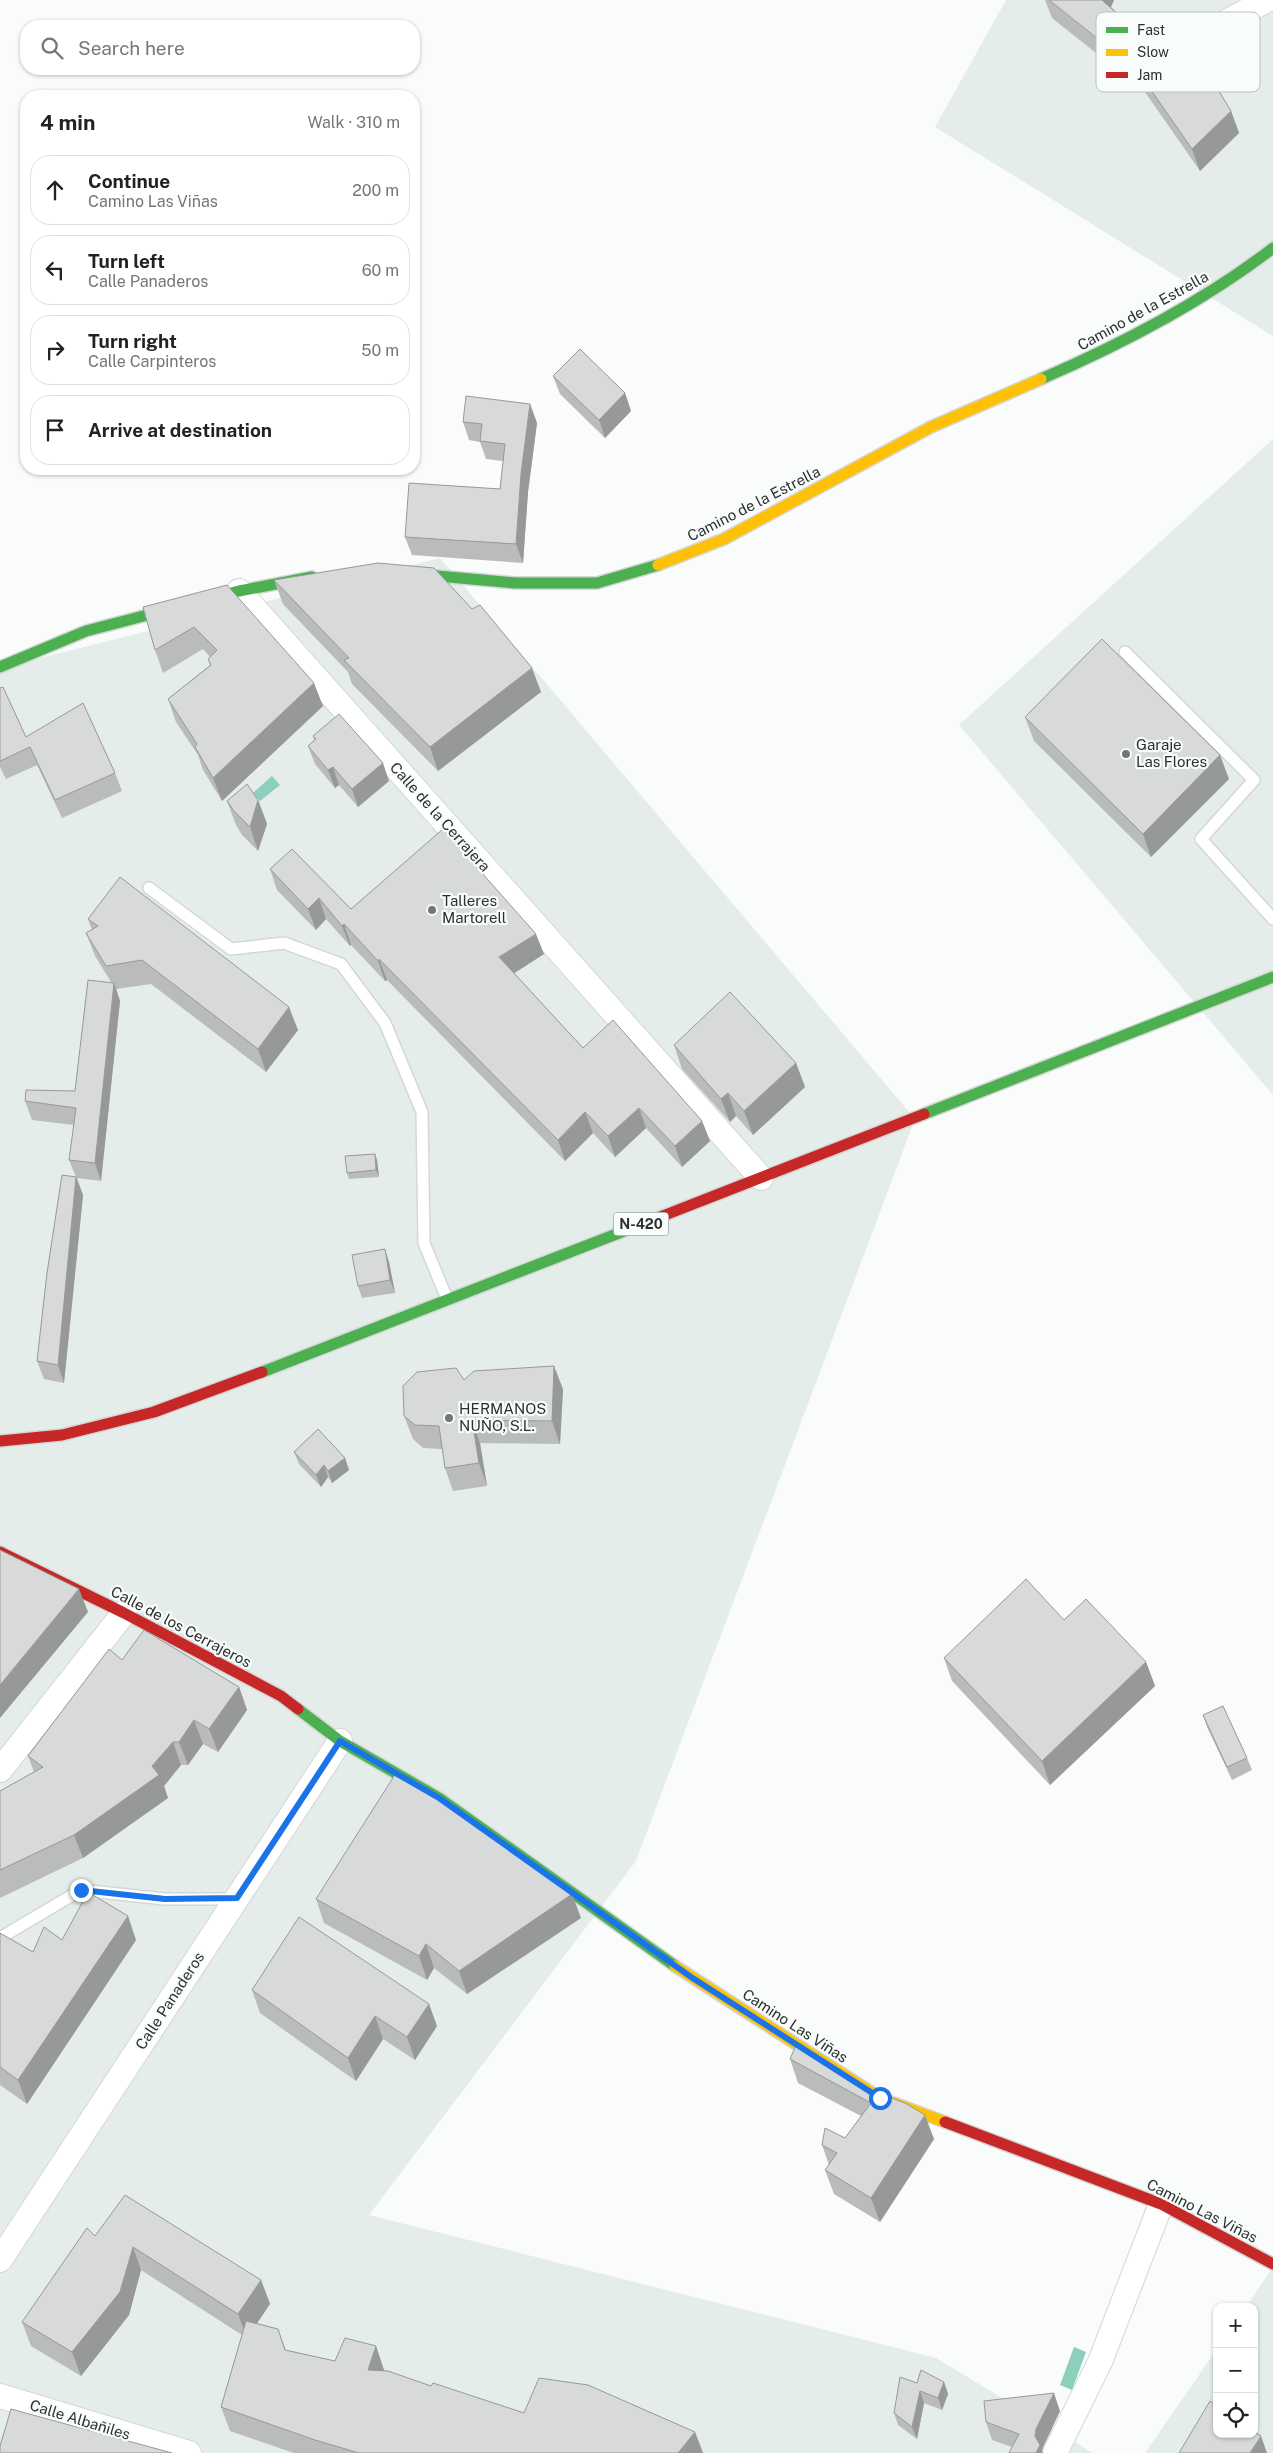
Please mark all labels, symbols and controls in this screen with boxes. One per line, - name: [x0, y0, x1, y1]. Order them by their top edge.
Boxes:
- legend: [1096, 12, 1260, 92]
- search box: [20, 20, 420, 75]
- text: Fast: [1137, 22, 1165, 38]
- icon: search: [38, 34, 66, 62]
- text: Search here: [78, 37, 185, 59]
- text: Slow: [1137, 44, 1169, 60]
- text: Jam: [1137, 67, 1162, 83]
- text: 4 min: [40, 110, 95, 135]
- text: Walk · 310 m: [307, 113, 400, 132]
- text: Continue: [88, 170, 170, 192]
- icon: ahead: [41, 176, 69, 204]
- text: 200 m: [352, 181, 399, 200]
- text: Camino Las Viñas: [88, 192, 218, 211]
- text: Turn left: [88, 250, 165, 272]
- icon: left: [41, 256, 69, 284]
- text: 60 m: [362, 261, 399, 280]
- street label: Camino de la Estrella: [1074, 268, 1211, 354]
- text: Calle Panaderos: [88, 272, 208, 291]
- text: Turn right: [88, 330, 177, 352]
- icon: right: [41, 336, 69, 364]
- text: 50 m: [361, 341, 399, 360]
- text: Calle Carpinteros: [88, 352, 216, 371]
- icon: arrive: [41, 416, 69, 444]
- text: Arrive at destination: [88, 419, 272, 441]
- street label: Camino de la Estrella: [684, 463, 823, 544]
- place label: Garaje Las Flores: [1136, 736, 1207, 770]
- marker: Garaje Las Flores: [1120, 748, 1132, 760]
- street label: Calle de la Cerrajera: [387, 759, 494, 875]
- place label: Talleres Martorell: [442, 892, 506, 926]
- marker: Talleres Martorell: [426, 904, 438, 916]
- road number: N-420: [614, 1212, 668, 1236]
- place label: HERMANOS NUÑO, S.L.: [459, 1400, 546, 1434]
- marker: HERMANOS NUÑO, S.L.: [443, 1412, 455, 1424]
- street label: Calle de los Cerrajeros: [108, 1582, 254, 1671]
- route end: [70, 1879, 93, 1902]
- street label: Calle Panaderos: [132, 1949, 207, 2053]
- street label: Camino Las Viñas: [740, 1985, 851, 2066]
- route start: [869, 2087, 892, 2110]
- street label: Camino Las Viñas: [1144, 2175, 1260, 2246]
- map controls: [1213, 2303, 1258, 2438]
- button: +: [1213, 2303, 1258, 2348]
- button: −: [1213, 2348, 1258, 2393]
- button: locate: [1213, 2393, 1258, 2438]
- street label: Calle Albañiles: [28, 2396, 132, 2443]

